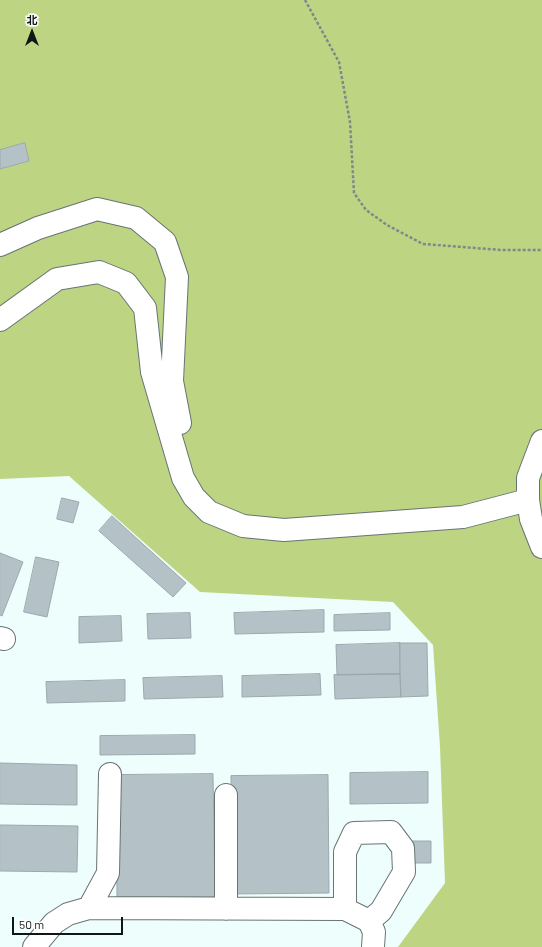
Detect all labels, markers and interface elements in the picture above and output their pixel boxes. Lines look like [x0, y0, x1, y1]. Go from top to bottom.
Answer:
north arrow [12, 12, 52, 52]
text: 北 [27, 13, 38, 26]
scale bar [14, 909, 125, 935]
text: 50 m [19, 917, 44, 931]

